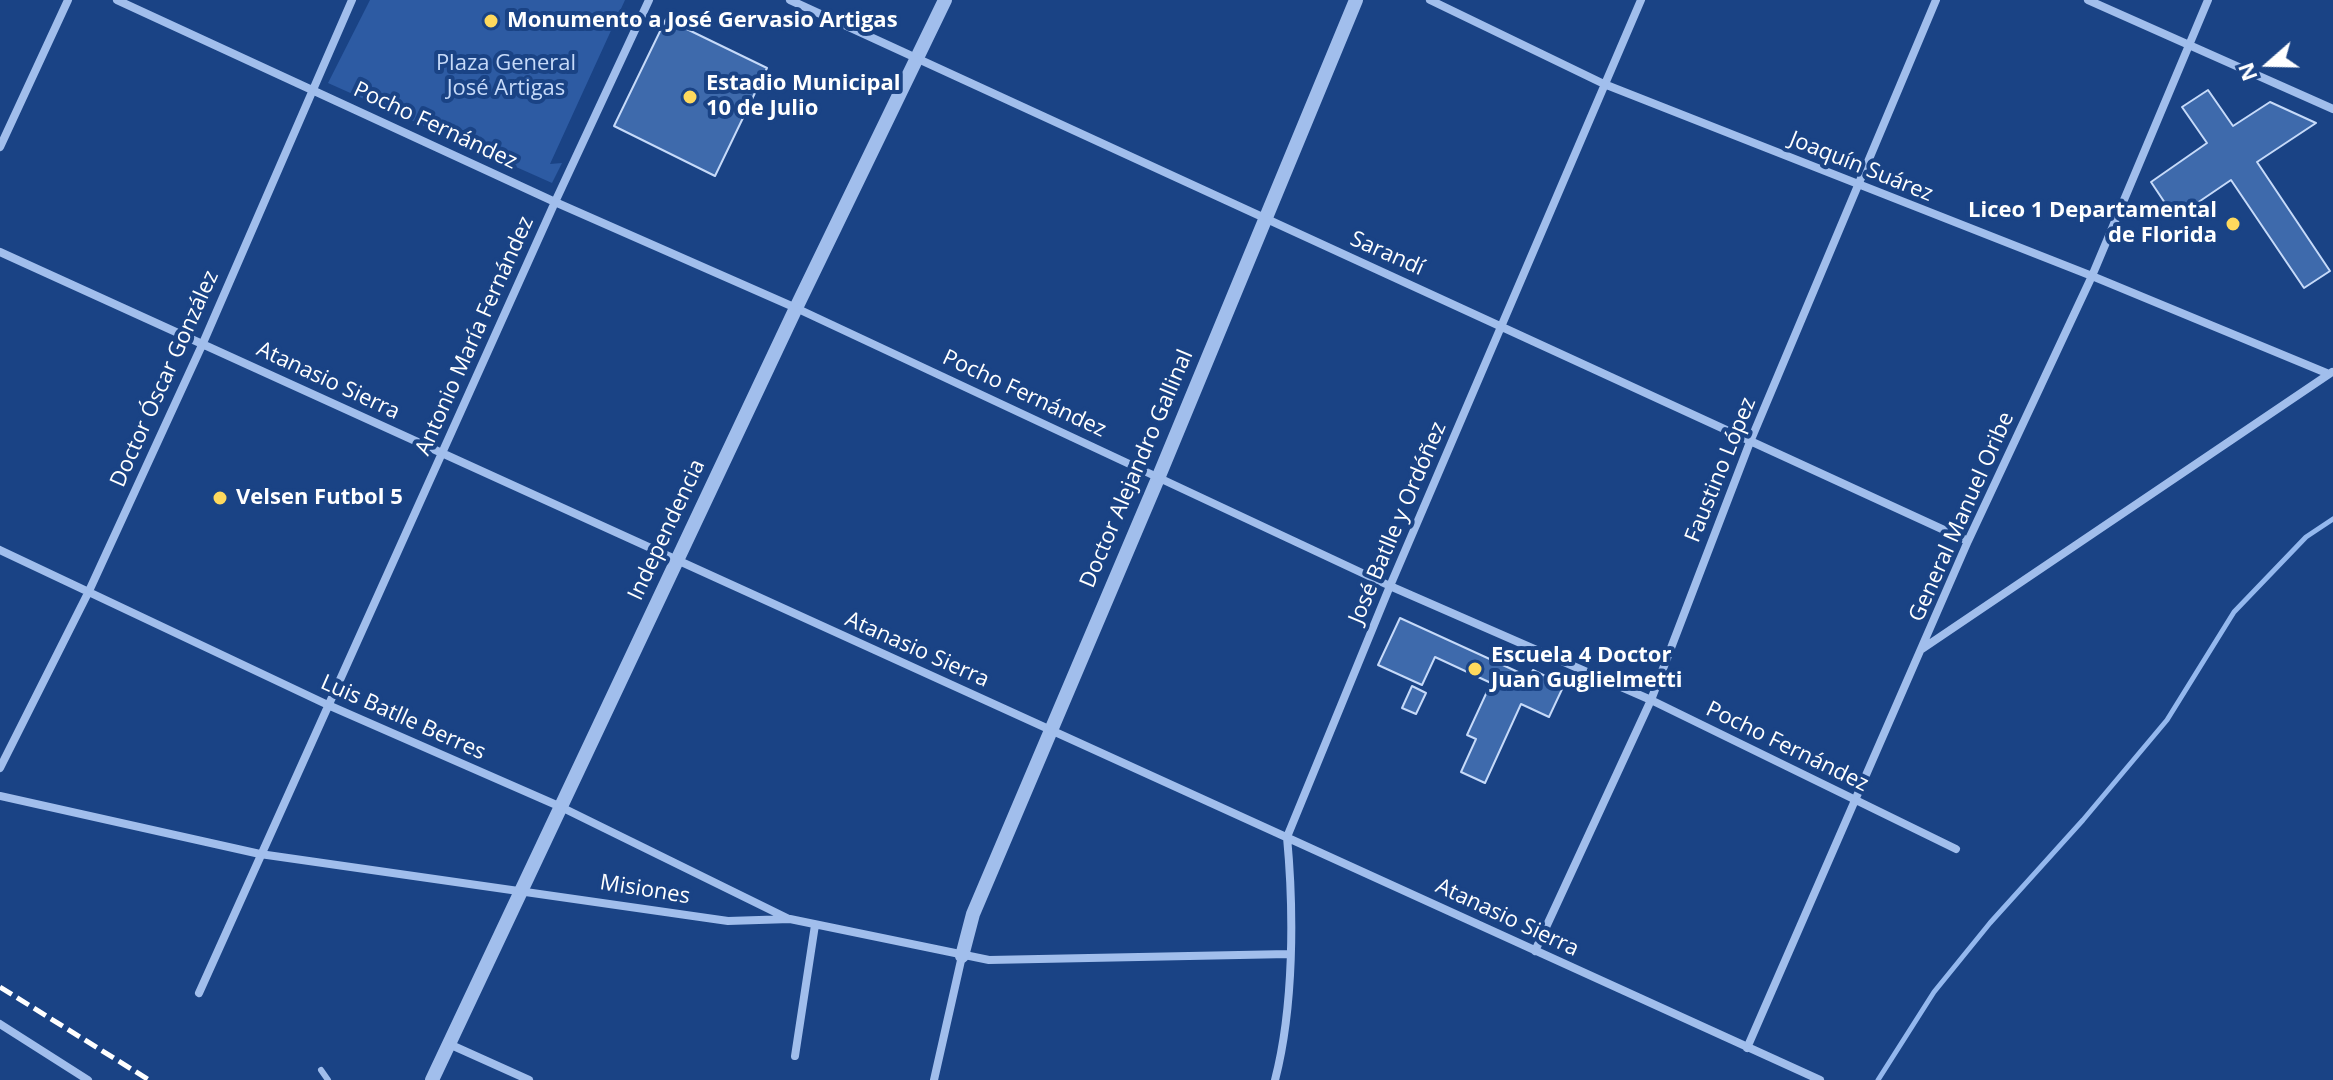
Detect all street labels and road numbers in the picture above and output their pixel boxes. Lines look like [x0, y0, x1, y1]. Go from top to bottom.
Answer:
street label: Pocho Fernández [349, 77, 521, 175]
street label: Joaquín Suárez [1785, 126, 1937, 208]
street label: Antonio María Fernández [410, 212, 540, 460]
street label: Sarandí [1346, 226, 1428, 282]
street label: Doctor Óscar González [105, 267, 225, 491]
street label: Atanasio Sierra [252, 336, 404, 426]
street label: Pocho Fernández [938, 345, 1110, 443]
street label: Doctor Alejandro Gallinal [1075, 346, 1199, 592]
street label: Faustino López [1680, 394, 1762, 546]
street label: General Manuel Oribe [1904, 408, 2020, 626]
street label: José Batlle y Ordóñez [1343, 418, 1453, 628]
street label: Independencia [623, 455, 711, 605]
street label: Atanasio Sierra [841, 606, 993, 694]
street label: Luis Batlle Berres [317, 670, 489, 766]
street label: Pocho Fernández [1701, 696, 1873, 798]
street label: Misiones [598, 870, 692, 910]
street label: Atanasio Sierra [1431, 873, 1583, 963]

